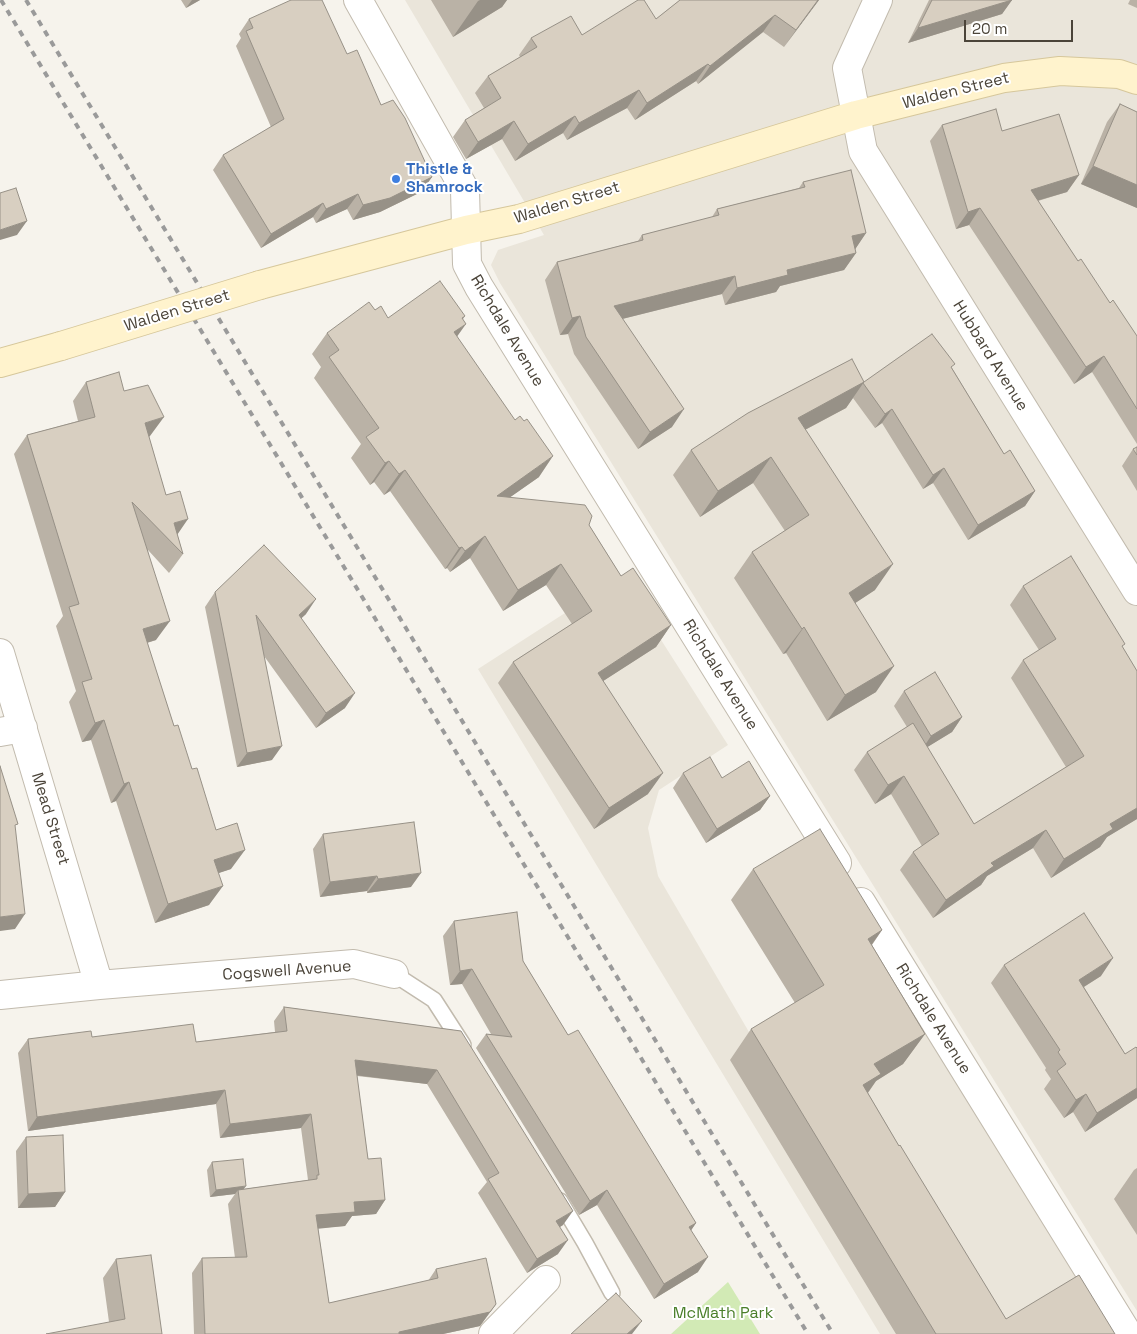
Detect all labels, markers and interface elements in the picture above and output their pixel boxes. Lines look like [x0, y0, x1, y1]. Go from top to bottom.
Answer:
scale bar [967, 10, 1076, 42]
text: 20 m [972, 19, 1007, 38]
street label: Walden Street [901, 68, 1011, 114]
place label: Thistle & Shamrock [406, 160, 483, 198]
marker: Thistle & Shamrock [390, 173, 402, 185]
street label: Walden Street [512, 178, 622, 228]
street label: Richdale Avenue [466, 272, 548, 390]
street label: Walden Street [122, 286, 232, 336]
street label: Hubbard Avenue [948, 297, 1032, 415]
street label: Richdale Avenue [678, 616, 762, 734]
street label: Mead Street [27, 770, 73, 868]
street label: Cogswell Avenue [222, 957, 352, 985]
street label: Richdale Avenue [891, 960, 975, 1078]
park label: McMath Park [673, 1304, 773, 1324]

